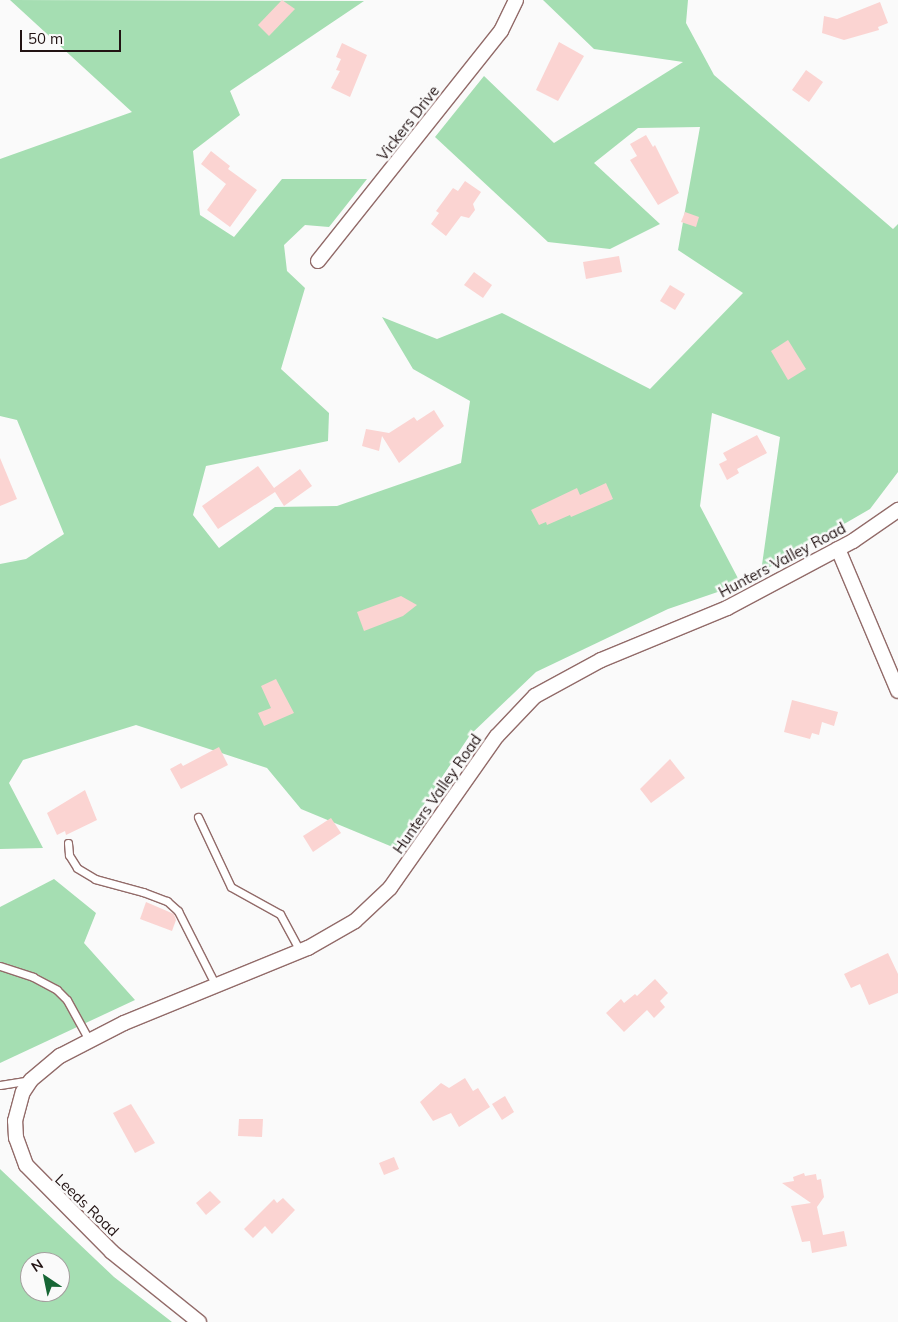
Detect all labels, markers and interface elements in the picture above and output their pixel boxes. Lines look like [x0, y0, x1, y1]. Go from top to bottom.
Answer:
scale bar [22, 20, 124, 52]
text: 50 m [28, 29, 63, 48]
street label: Vickers Drive [373, 82, 443, 164]
street label: Hunters Valley Road [715, 519, 849, 601]
street label: Hunters Valley Road [389, 731, 485, 857]
street label: Leeds Road [51, 1170, 123, 1240]
north arrow [20, 1252, 70, 1302]
text: N [28, 1255, 47, 1276]

